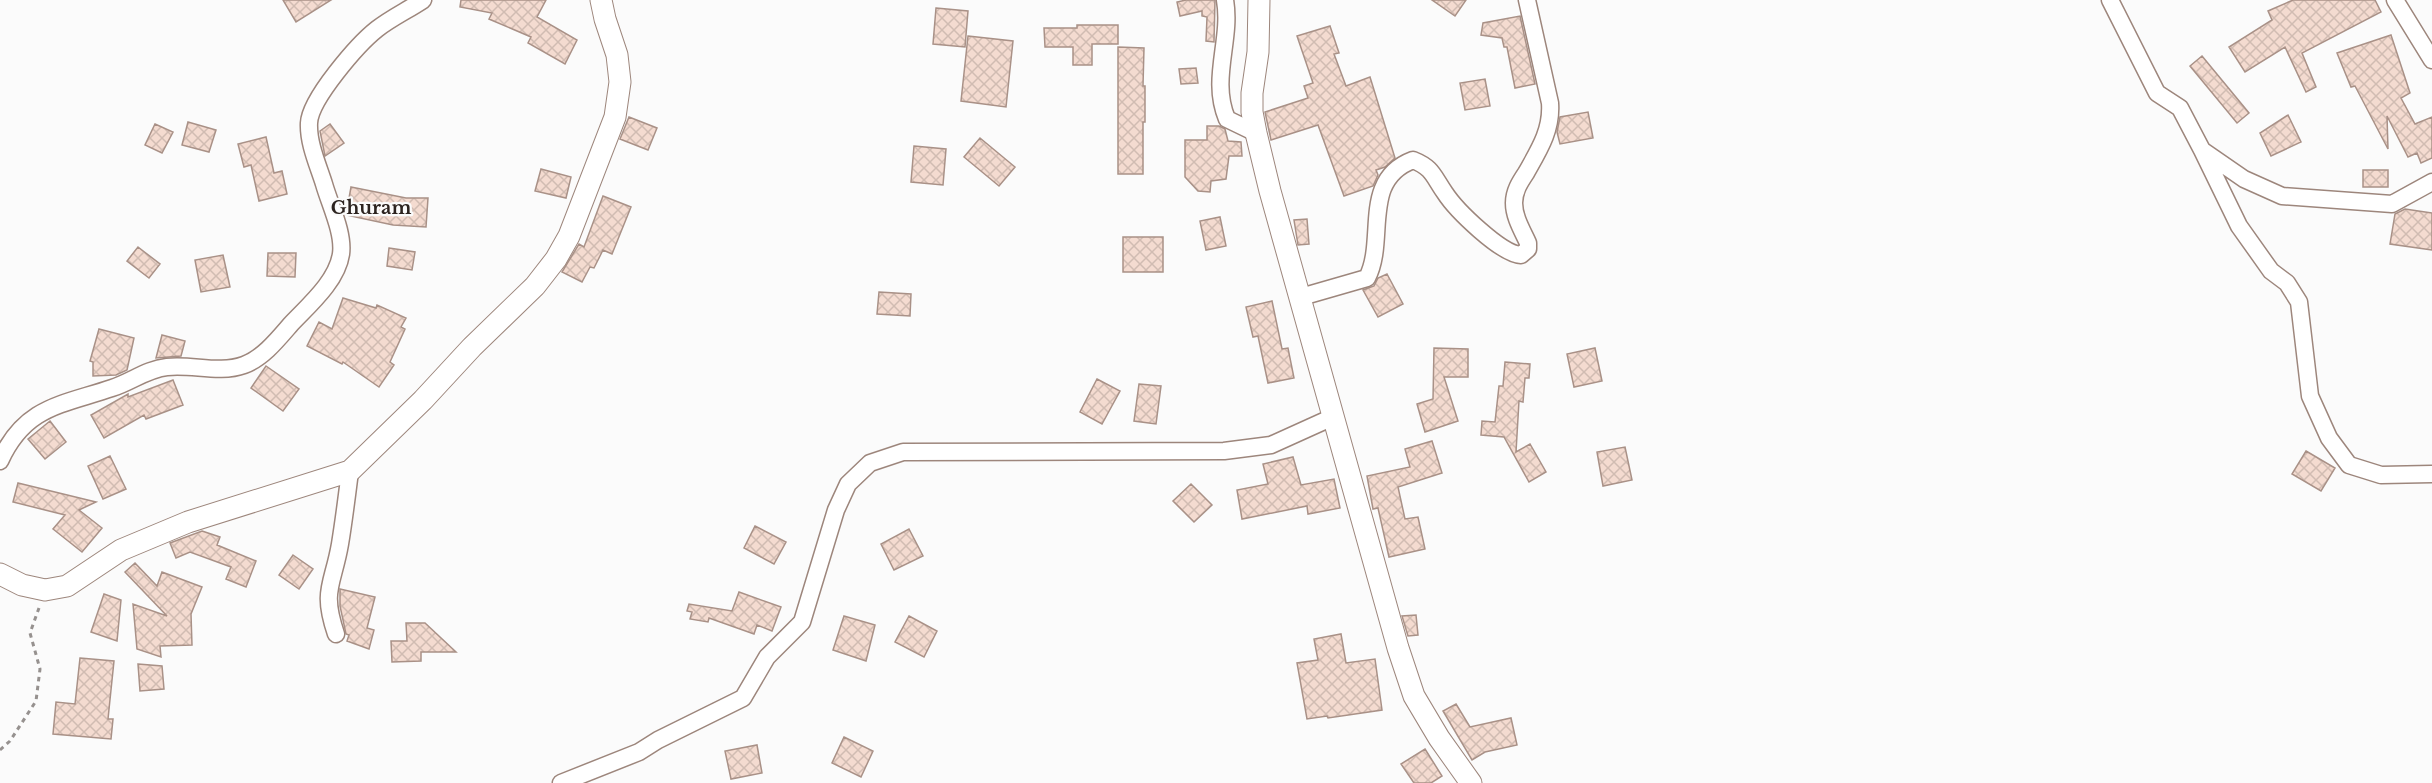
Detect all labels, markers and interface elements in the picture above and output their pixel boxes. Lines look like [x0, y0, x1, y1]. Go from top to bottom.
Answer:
district label: Ghuram [331, 197, 411, 219]

